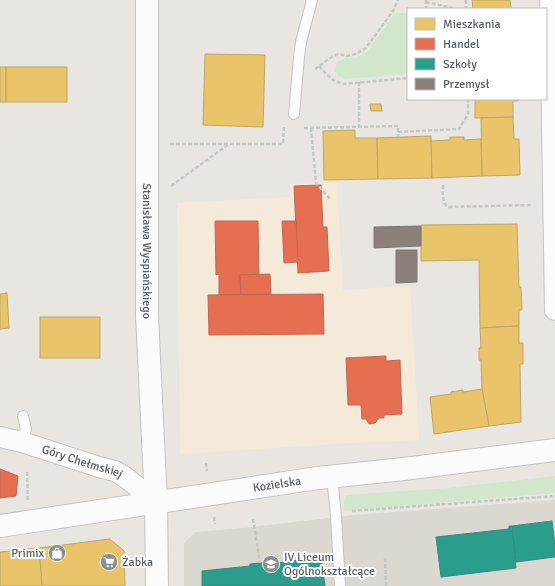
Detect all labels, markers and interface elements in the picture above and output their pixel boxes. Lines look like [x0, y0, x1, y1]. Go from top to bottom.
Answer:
legend [407, 8, 547, 100]
text: Mieszkania [443, 17, 501, 32]
text: Handel [443, 37, 480, 52]
text: Szkoły [443, 57, 477, 72]
text: Przemysł [443, 77, 490, 92]
street label: Stanisława Wyspiańskiego [139, 183, 154, 319]
street label: Góry Chełmskiej [40, 442, 126, 482]
street label: Kozielska [252, 474, 302, 496]
shop icon: Primix [47, 543, 67, 563]
place label: Primix [11, 546, 44, 561]
place label: IV Liceum Ogólnokształcące [284, 550, 375, 579]
supermarket icon: Żabka [99, 552, 119, 572]
school or university icon: IV Liceum Ogólnokształcące [261, 554, 281, 574]
place label: Żabka [122, 555, 153, 570]

